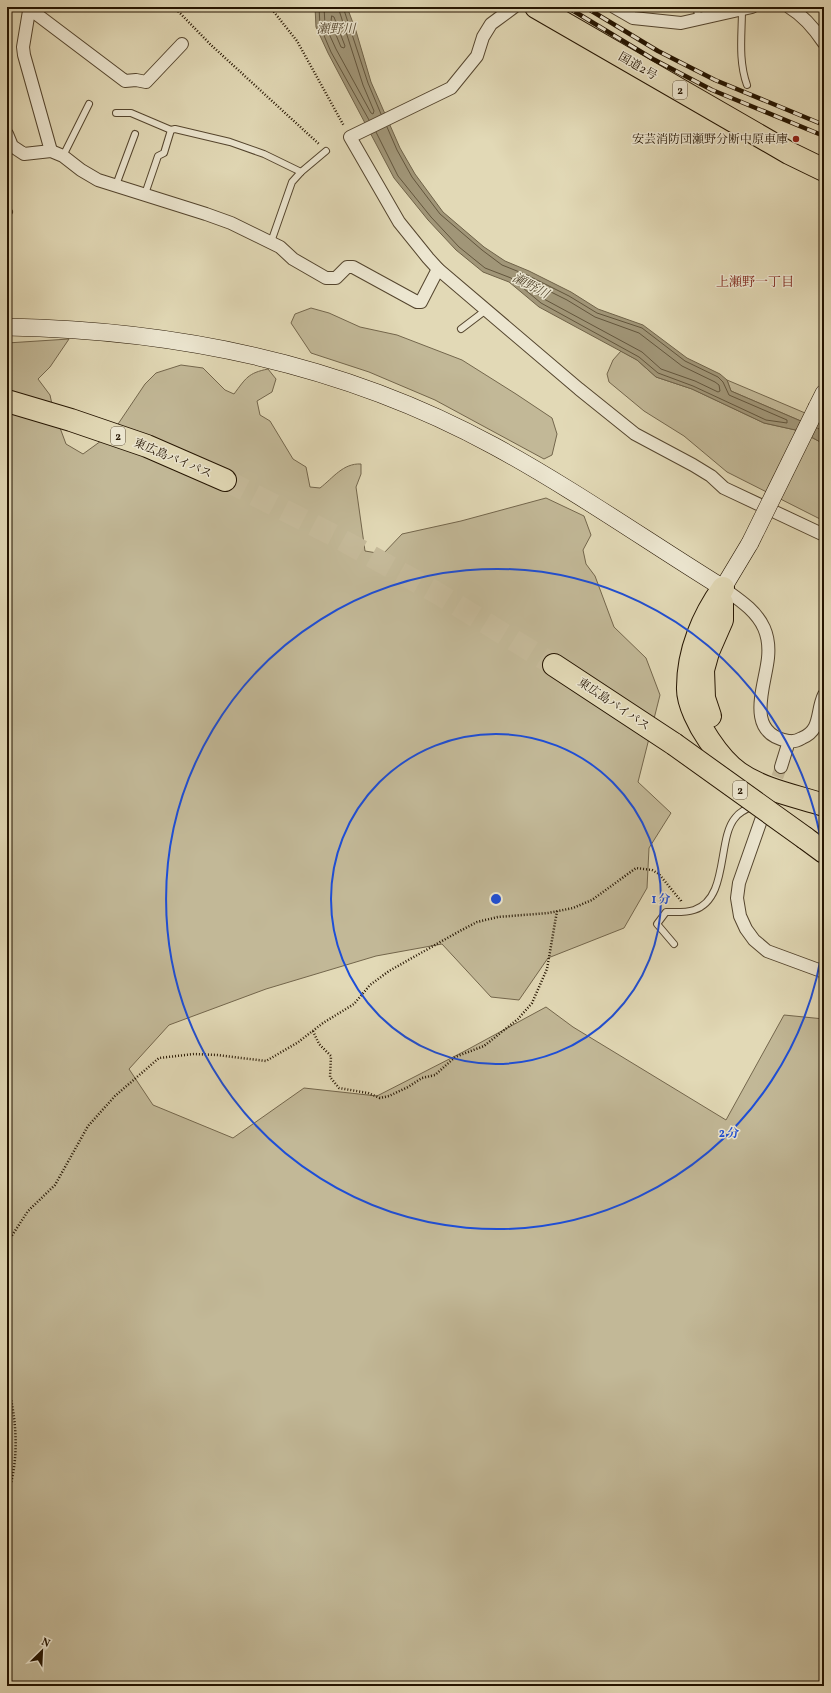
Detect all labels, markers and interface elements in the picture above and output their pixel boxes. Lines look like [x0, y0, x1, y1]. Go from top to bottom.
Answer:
water label: 瀬野川 [316, 21, 357, 39]
street label: 国道2号 [615, 49, 660, 84]
road number: 2 [673, 81, 687, 99]
place label: 安芸消防団瀬野分断中原車庫 [632, 132, 788, 148]
marker: 安芸消防団瀬野分断中原車庫 [791, 134, 801, 144]
water label: 瀬野川 [509, 270, 553, 305]
district label: 上瀬野一丁目 [716, 274, 794, 292]
road number: 2 [111, 427, 125, 445]
street label: 東広島バイパス [131, 435, 214, 483]
street label: 東広島バイパス [574, 675, 653, 735]
road number: 2 [733, 781, 747, 799]
centre of rings [489, 892, 503, 906]
text: 1 分 [651, 892, 671, 908]
text: 2 分 [719, 1126, 739, 1142]
north arrow [22, 1631, 62, 1671]
text: N [39, 1635, 52, 1652]

